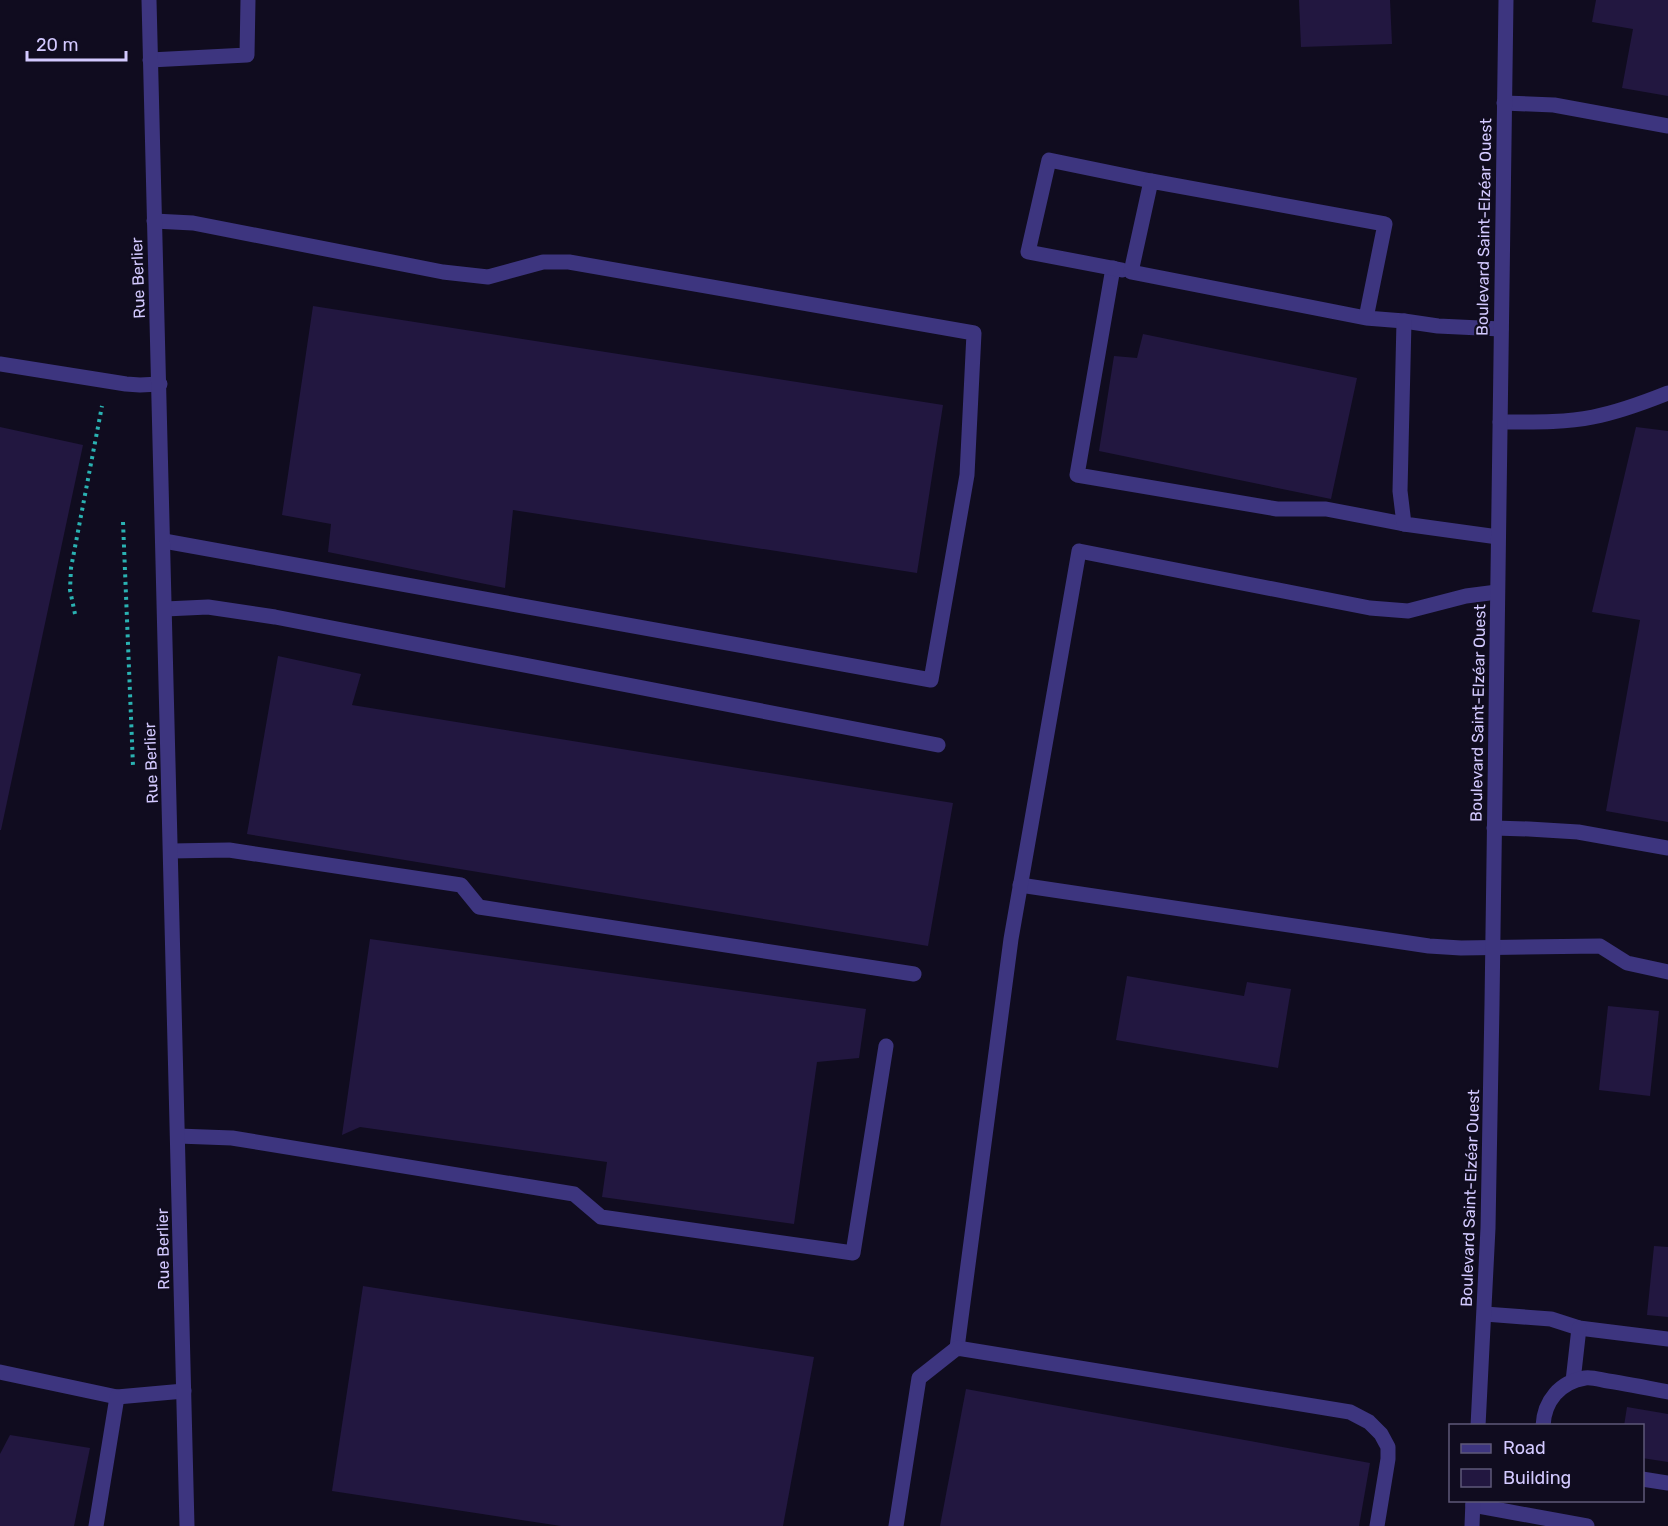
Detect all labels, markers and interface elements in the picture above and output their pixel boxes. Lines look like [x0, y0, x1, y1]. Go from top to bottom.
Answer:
scale bar [27, 24, 126, 62]
text: 20 m [36, 34, 78, 56]
street label: Boulevard Saint-Elzéar Ouest [1473, 118, 1495, 336]
street label: Rue Berlier [127, 237, 149, 319]
street label: Boulevard Saint-Elzéar Ouest [1467, 604, 1489, 822]
street label: Rue Berlier [140, 722, 162, 804]
street label: Boulevard Saint-Elzéar Ouest [1457, 1089, 1483, 1307]
street label: Rue Berlier [153, 1208, 173, 1290]
legend [1449, 1424, 1644, 1502]
text: Road [1503, 1437, 1546, 1459]
text: Building [1503, 1467, 1571, 1489]

